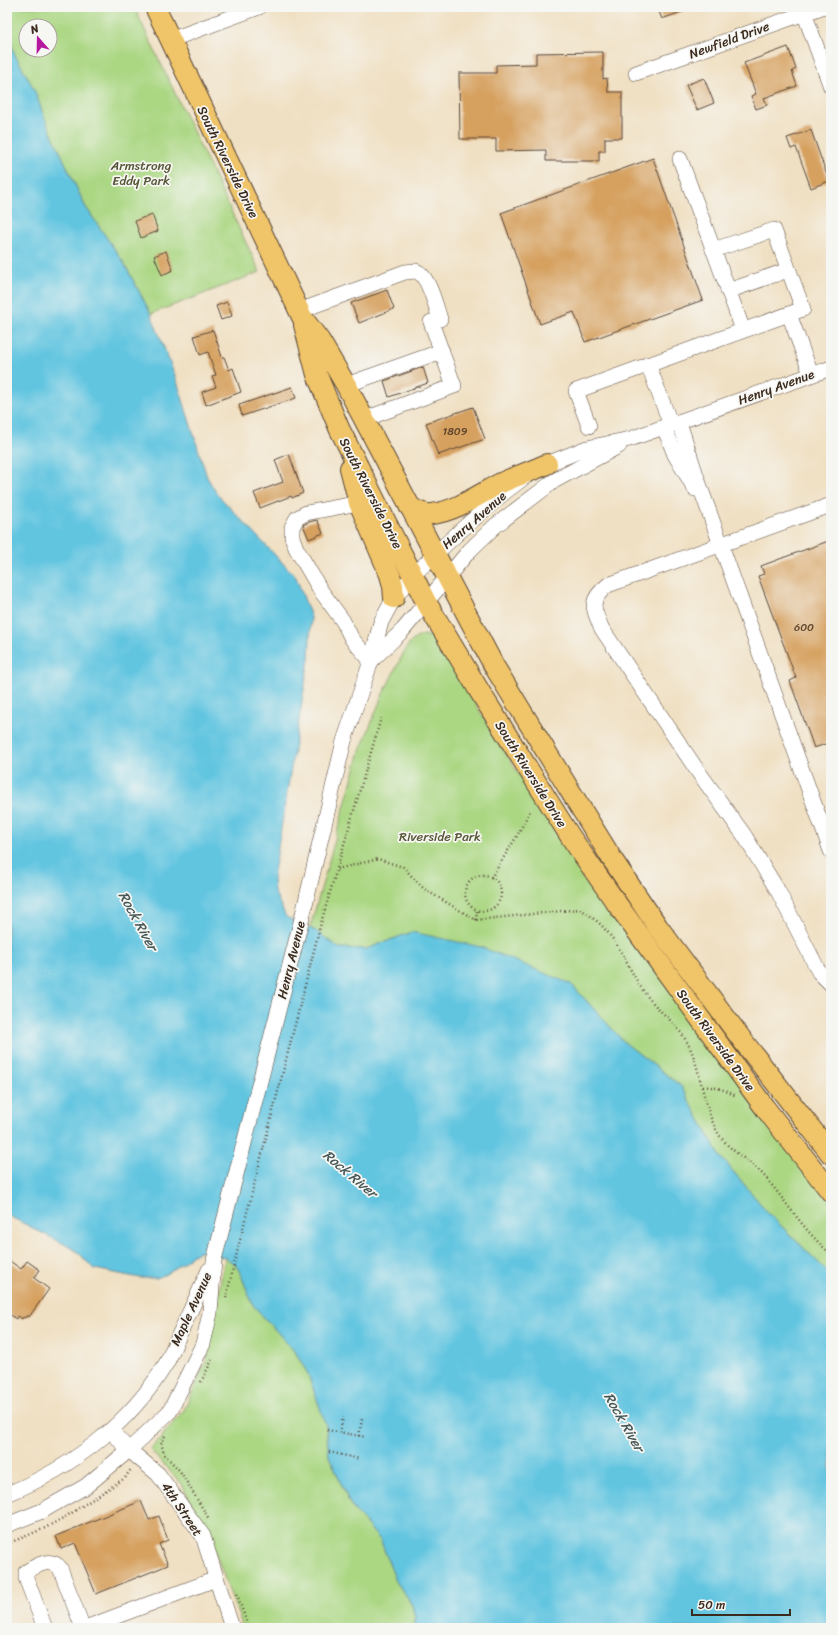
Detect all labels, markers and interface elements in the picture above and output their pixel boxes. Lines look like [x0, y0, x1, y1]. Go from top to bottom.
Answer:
street label: Newfield Drive [685, 15, 773, 65]
north arrow [18, 18, 58, 58]
text: N [27, 19, 42, 40]
street label: South Riverside Drive [191, 102, 265, 222]
park label: Armstrong Eddy Park [110, 154, 172, 192]
street label: Henry Avenue [735, 363, 817, 411]
house number: 1809 [442, 422, 468, 441]
street label: South Riverside Drive [333, 433, 409, 553]
street label: Henry Avenue [436, 485, 512, 555]
house number: 600 [794, 618, 814, 637]
street label: South Riverside Drive [489, 716, 573, 832]
park label: Riverside Park [399, 825, 481, 848]
water label: Rock River [111, 887, 166, 958]
street label: Henry Avenue [270, 919, 312, 1001]
street label: South Riverside Drive [671, 984, 762, 1097]
water label: Rock River [317, 1144, 385, 1207]
street label: Maple Avenue [164, 1268, 218, 1350]
water label: Rock River [597, 1388, 653, 1459]
street label: 4th Street [155, 1477, 209, 1541]
scale bar [692, 1591, 790, 1617]
text: 50 m [698, 1594, 725, 1616]

